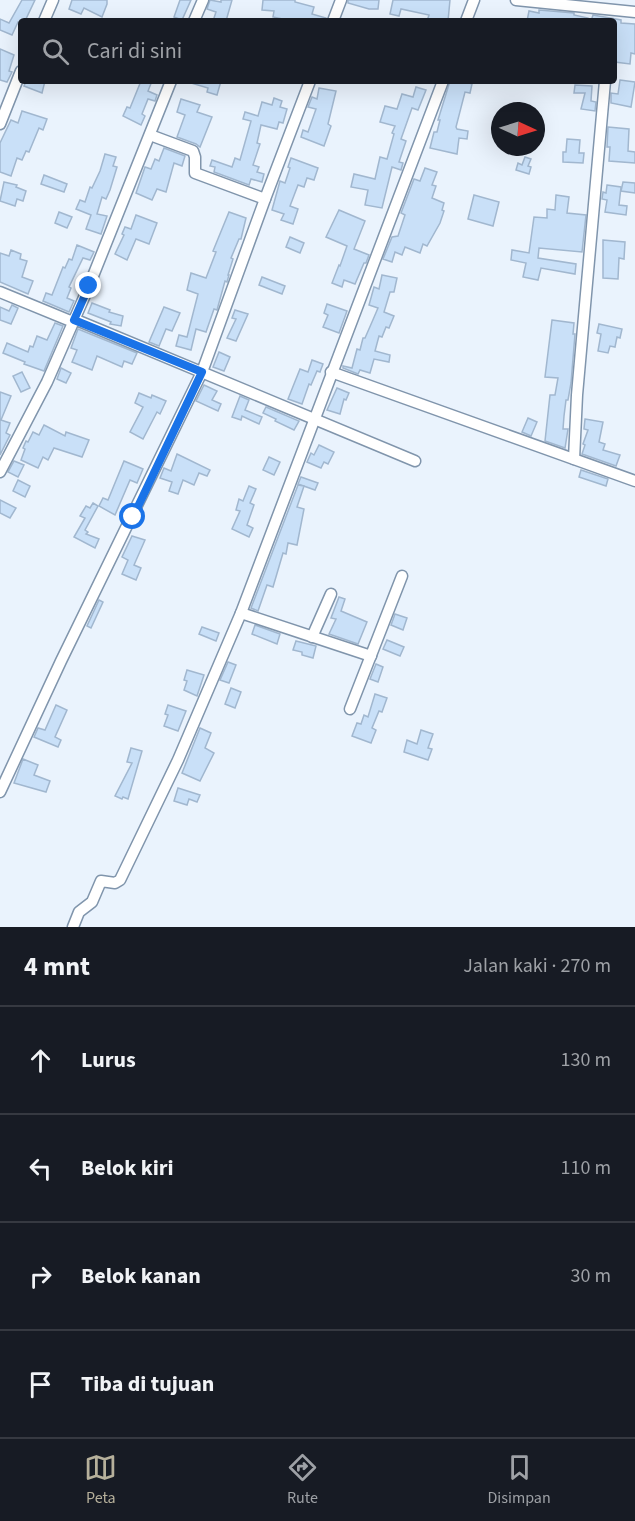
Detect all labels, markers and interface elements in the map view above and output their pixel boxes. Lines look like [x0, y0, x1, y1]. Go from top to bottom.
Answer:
search box [18, 18, 617, 84]
icon: search [39, 35, 72, 68]
text: Cari di sini [87, 35, 182, 67]
north arrow [491, 102, 545, 156]
route end [75, 272, 101, 298]
route start [119, 503, 145, 529]
text: 4 mnt [24, 948, 90, 985]
text: Jalan kaki · 270 m [463, 952, 611, 980]
icon: ahead [24, 1044, 57, 1077]
text: Lurus [81, 1044, 136, 1076]
text: 130 m [561, 1046, 611, 1074]
icon: left [24, 1152, 57, 1185]
text: Belok kiri [81, 1152, 174, 1184]
text: 110 m [561, 1154, 611, 1182]
icon: right [24, 1260, 57, 1293]
text: Belok kanan [81, 1260, 201, 1292]
text: 30 m [571, 1262, 611, 1290]
icon: arrive [24, 1368, 57, 1401]
text: Tiba di tujuan [81, 1368, 214, 1400]
tab: Peta [84, 1451, 117, 1509]
tab: Rute [286, 1451, 319, 1509]
tab: Disimpan [488, 1451, 551, 1509]

